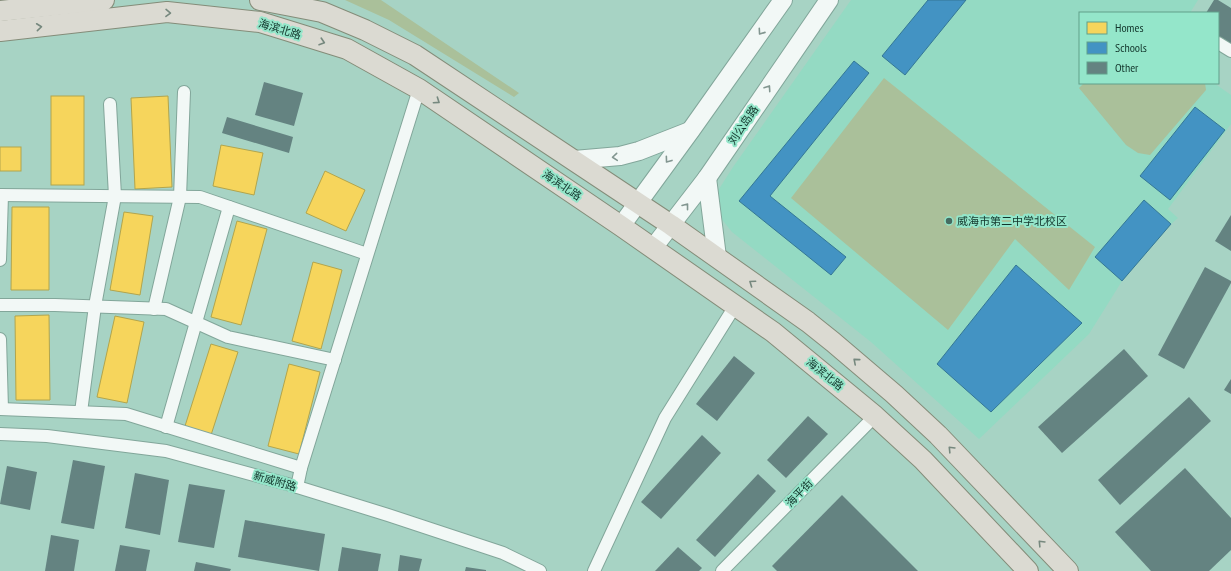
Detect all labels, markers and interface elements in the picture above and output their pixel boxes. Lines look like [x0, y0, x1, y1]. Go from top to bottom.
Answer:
one-way arrow [165, 9, 171, 17]
legend [1079, 12, 1219, 84]
street label: 海滨北路 [257, 16, 303, 42]
text: Homes [1115, 20, 1143, 35]
one-way arrow [36, 22, 42, 31]
one-way arrow [758, 28, 766, 35]
one-way arrow [319, 37, 326, 45]
text: Schools [1115, 40, 1147, 55]
text: Other [1115, 60, 1139, 75]
one-way arrow [763, 85, 771, 92]
one-way arrow [433, 96, 440, 104]
street label: 刘公岛路 [725, 103, 761, 147]
one-way arrow [612, 152, 618, 161]
one-way arrow [666, 156, 673, 163]
street label: 海滨北路 [540, 167, 584, 203]
one-way arrow [681, 203, 688, 210]
place label: 威海市第二中学北校区 [957, 214, 1067, 228]
marker: 威海市第二中学北校区 [944, 216, 954, 226]
one-way arrow [749, 280, 756, 288]
street label: 海滨北路 [803, 355, 847, 393]
one-way arrow [853, 359, 860, 366]
one-way arrow [948, 446, 956, 454]
street label: 新威附路 [252, 468, 298, 494]
street label: 海平街 [783, 476, 815, 510]
one-way arrow [1038, 540, 1046, 548]

